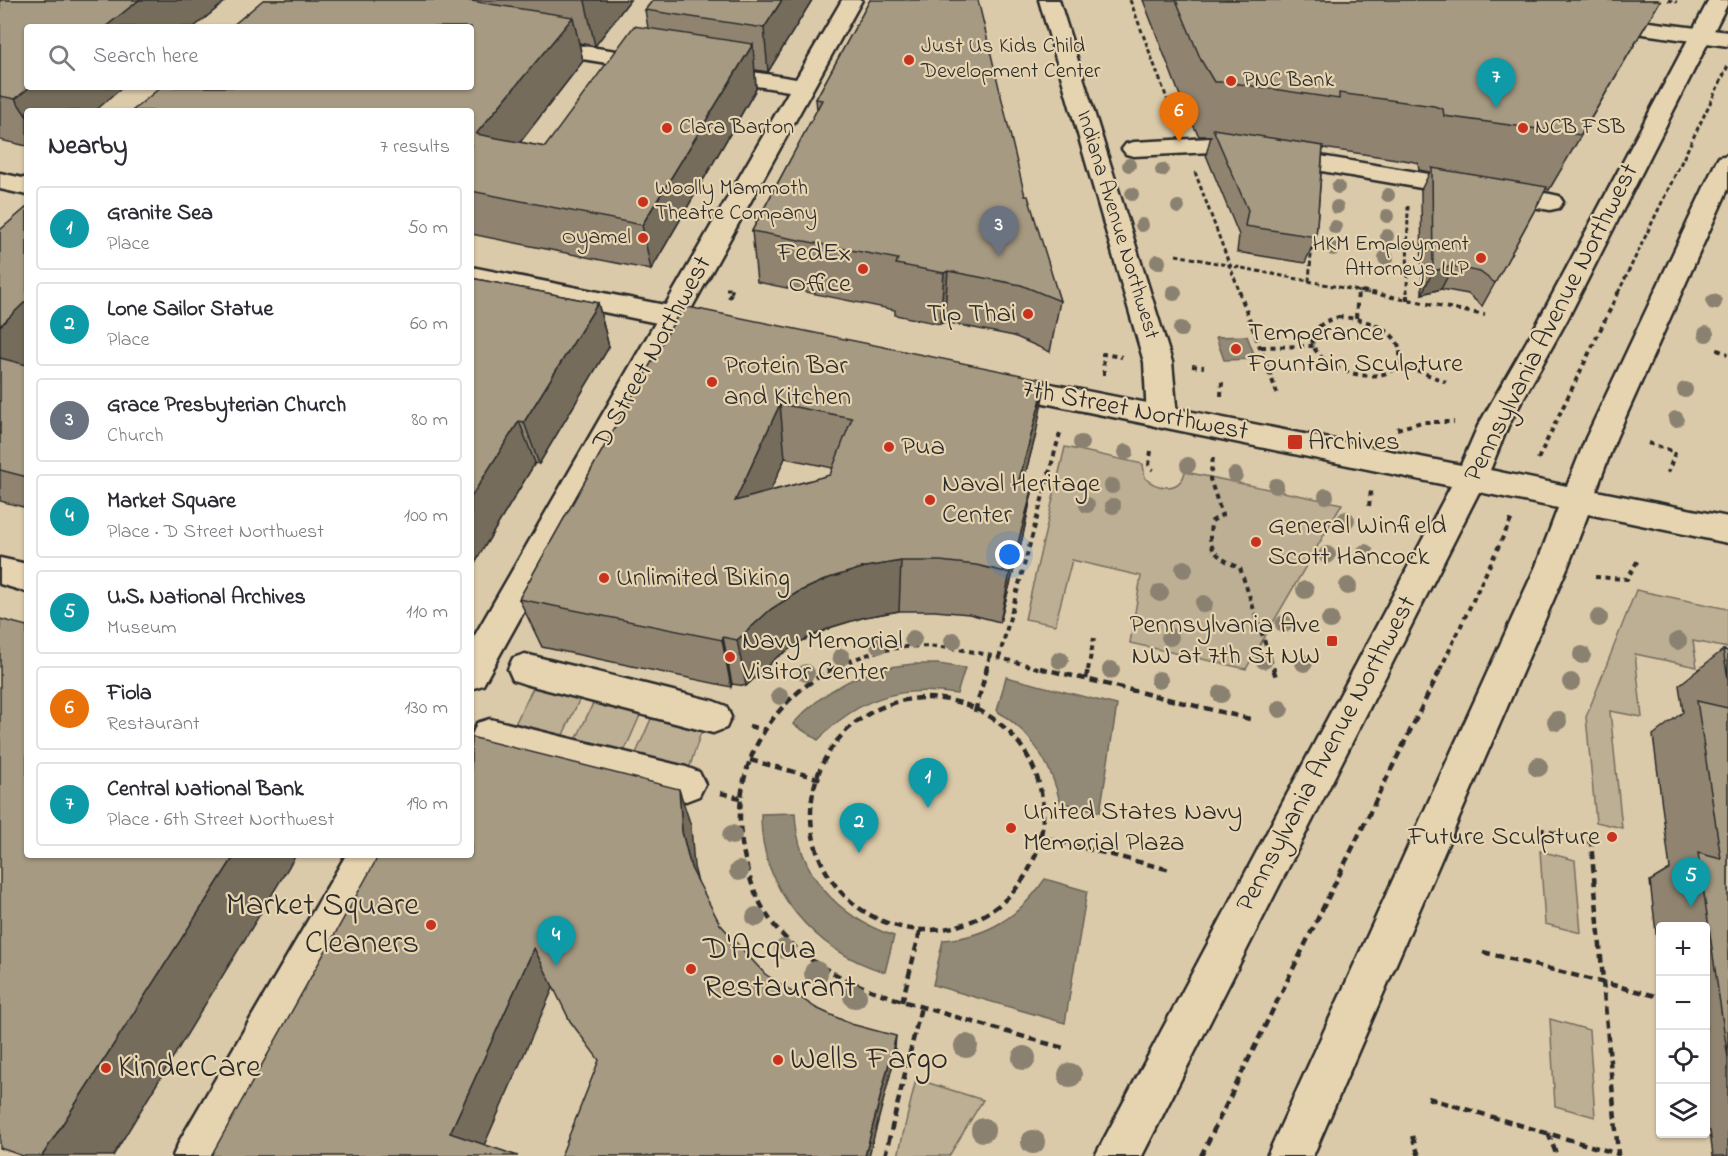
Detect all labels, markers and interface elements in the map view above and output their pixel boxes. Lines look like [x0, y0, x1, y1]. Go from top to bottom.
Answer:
search box [24, 24, 474, 90]
place label: Just Us Kids Child Development Center [920, 31, 1101, 88]
icon: search [45, 41, 78, 74]
text: Search here [93, 41, 198, 73]
marker: Just Us Kids Child Development Center [902, 53, 916, 67]
pin: 7 [1476, 58, 1516, 108]
place label: PNC Bank [1243, 65, 1334, 97]
marker: PNC Bank [1224, 74, 1238, 88]
pin: 6 [1160, 92, 1198, 142]
street label: Indiana Avenue Northwest [1067, 107, 1167, 344]
place label: Clara Barton [679, 112, 794, 144]
place label: NCB FSB [1535, 112, 1626, 144]
marker: Clara Barton [660, 121, 674, 135]
marker: NCB FSB [1516, 121, 1530, 135]
text: Nearby [48, 128, 127, 166]
text: 7 results [380, 133, 450, 162]
street label: Pennsylvania Avenue Northwest [1454, 157, 1650, 489]
place label: Woolly Mammoth Theatre Company [655, 173, 817, 231]
marker: Woolly Mammoth Theatre Company [636, 195, 650, 209]
text: Granite Sea [107, 198, 213, 230]
pin: 3 [980, 206, 1018, 256]
text: 1 [66, 214, 73, 243]
text: 50 m [407, 214, 448, 243]
place label: Oyamel [562, 222, 631, 255]
place label: HKM Employment Attorneys LLP [1312, 229, 1470, 287]
text: Place [107, 230, 149, 259]
marker: Oyamel [636, 231, 650, 245]
place label: FedEx Office [777, 234, 852, 304]
street label: D Street Northwest [583, 249, 723, 458]
marker: HKM Employment Attorneys LLP [1474, 251, 1488, 265]
marker: FedEx Office [856, 262, 870, 276]
text: Lone Sailor Statue [107, 294, 273, 326]
place label: Tip Thai [926, 295, 1016, 334]
marker: Tip Thai [1021, 307, 1035, 321]
text: 2 [65, 310, 74, 339]
text: 60 m [410, 310, 448, 339]
place label: Temperance Fountain Sculpture [1247, 314, 1464, 384]
text: Place [107, 326, 149, 355]
marker: Temperance Fountain Sculpture [1229, 342, 1243, 356]
place label: Protein Bar and Kitchen [724, 347, 851, 417]
street label: 7th Street Northwest [1019, 370, 1251, 452]
marker: Protein Bar and Kitchen [705, 375, 719, 389]
text: Grace Presbyterian Church [107, 390, 346, 422]
text: 3 [65, 406, 74, 435]
text: 80 m [411, 406, 448, 435]
text: Church [107, 422, 163, 451]
place label: Archives [1308, 423, 1400, 462]
place label: Pua [901, 428, 945, 467]
marker: Archives [1286, 433, 1304, 451]
marker: Pua [882, 440, 896, 454]
place label: Naval Heritage Center [942, 465, 1101, 535]
text: Market Square [107, 486, 236, 518]
marker: Naval Heritage Center [923, 493, 937, 507]
text: 4 [65, 502, 74, 531]
text: 100 m [404, 502, 448, 531]
place label: General Winfield Scott Hancock [1268, 507, 1446, 577]
text: Place · D Street Northwest [107, 518, 324, 547]
marker: General Winfield Scott Hancock [1249, 535, 1263, 549]
your location [995, 540, 1024, 569]
place label: Unlimited Biking [616, 559, 790, 598]
marker: Unlimited Biking [597, 571, 611, 585]
text: U.S. National Archives [107, 582, 306, 614]
street label: Pennsylvania Avenue Northwest [1227, 589, 1427, 919]
text: 5 [64, 598, 75, 627]
text: 110 m [406, 598, 448, 627]
place label: Pennsylvania Ave NW at 7th St NW [1130, 606, 1321, 676]
text: Museum [107, 614, 177, 643]
place label: Navy Memorial Visitor Center [741, 622, 903, 692]
marker: Pennsylvania Ave NW at 7th St NW [1325, 634, 1339, 648]
marker: Navy Memorial Visitor Center [723, 650, 737, 664]
text: Fiola [107, 678, 152, 710]
text: 6 [65, 694, 74, 723]
text: 130 m [404, 694, 448, 723]
text: Restaurant [107, 710, 200, 739]
pin: 1 [908, 758, 948, 808]
text: Central National Bank [107, 774, 304, 806]
text: 7 [65, 790, 74, 819]
text: 190 m [406, 790, 448, 819]
place label: United States Navy Memorial Plaza [1023, 793, 1242, 863]
pin: 2 [840, 804, 878, 853]
text: Place · 6th Street Northwest [107, 806, 334, 835]
place label: Future Sculpture [1408, 818, 1601, 857]
marker: United States Navy Memorial Plaza [1004, 821, 1018, 835]
marker: Future Sculpture [1605, 830, 1619, 844]
pin: 5 [1672, 858, 1710, 907]
place label: Market Square Cleaners [226, 882, 419, 968]
pin: 4 [536, 916, 576, 966]
marker: Market Square Cleaners [424, 918, 438, 932]
map controls [1656, 922, 1710, 1138]
button: + [1656, 922, 1710, 976]
place label: D'Acqua Restaurant [702, 926, 856, 1012]
marker: D'Acqua Restaurant [684, 962, 698, 976]
button: − [1656, 976, 1710, 1030]
button: locate [1656, 1030, 1710, 1084]
place label: Wells Fargo [790, 1036, 948, 1084]
place label: KinderCare [118, 1044, 261, 1092]
marker: Wells Fargo [771, 1053, 785, 1067]
marker: KinderCare [99, 1061, 113, 1075]
button: layers [1656, 1084, 1710, 1138]

